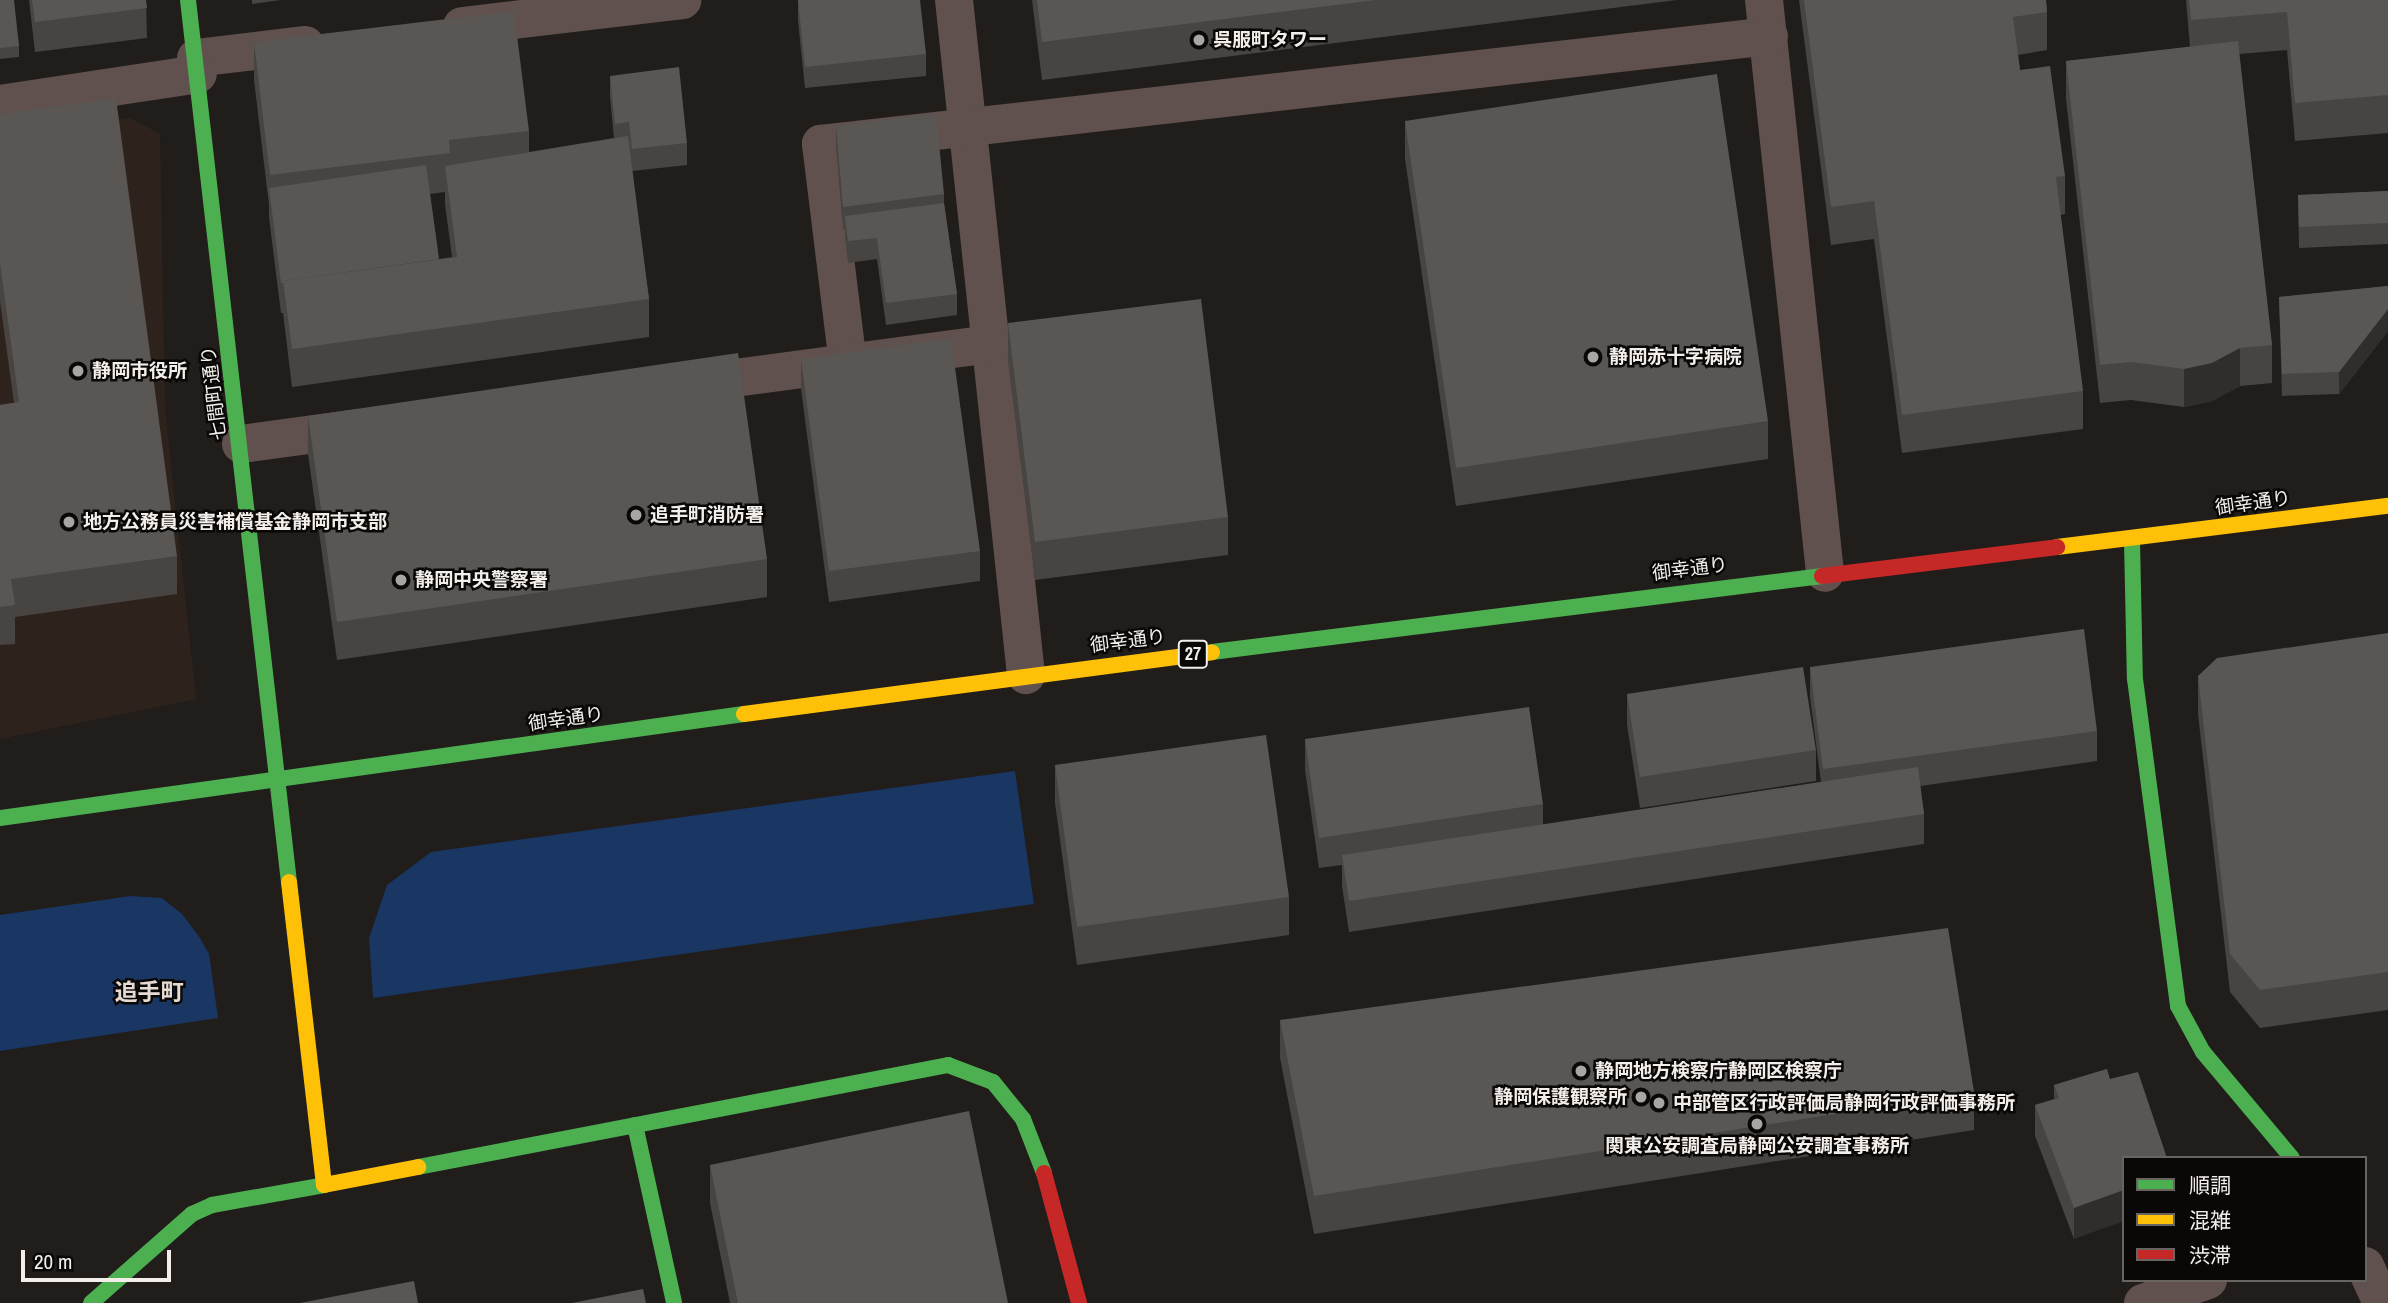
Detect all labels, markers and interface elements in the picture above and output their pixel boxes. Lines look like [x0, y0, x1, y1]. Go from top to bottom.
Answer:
place label: 呉服町タワー [1213, 29, 1327, 51]
marker: 呉服町タワー [1191, 32, 1207, 48]
street label: 七間町通り [197, 344, 231, 442]
place label: 静岡赤十字病院 [1609, 346, 1742, 368]
marker: 静岡赤十字病院 [1583, 347, 1603, 367]
place label: 静岡市役所 [92, 360, 187, 382]
marker: 静岡市役所 [70, 363, 86, 379]
street label: 御幸通り [2214, 486, 2292, 520]
place label: 追手町消防署 [650, 504, 764, 526]
marker: 追手町消防署 [628, 507, 644, 523]
place label: 地方公務員災害補償基金静岡市支部 [83, 511, 387, 533]
marker: 地方公務員災害補償基金静岡市支部 [61, 514, 77, 530]
street label: 御幸通り [1651, 553, 1729, 585]
place label: 静岡中央警察署 [415, 569, 548, 591]
marker: 静岡中央警察署 [393, 572, 409, 588]
street label: 御幸通り [1089, 625, 1167, 657]
road number: 27 [1177, 640, 1209, 668]
street label: 御幸通り [527, 702, 605, 736]
district label: 追手町 [115, 978, 183, 1006]
place label: 静岡地方検察庁静岡区検察庁 [1595, 1060, 1842, 1082]
marker: 静岡地方検察庁静岡区検察庁 [1573, 1063, 1589, 1079]
place label: 静岡保護観察所 [1494, 1086, 1627, 1108]
marker: 静岡保護観察所 [1633, 1089, 1649, 1105]
place label: 中部管区行政評価局静岡行政評価事務所 [1673, 1092, 2015, 1114]
marker: 中部管区行政評価局静岡行政評価事務所 [1651, 1095, 1667, 1111]
marker: 関東公安調査局静岡公安調査事務所 [1749, 1116, 1765, 1132]
place label: 関東公安調査局静岡公安調査事務所 [1605, 1135, 1909, 1157]
legend [2122, 1156, 2367, 1282]
text: 順調 [2189, 1171, 2231, 1200]
text: 混雑 [2189, 1206, 2231, 1235]
scale bar [24, 1236, 175, 1280]
text: 渋滞 [2189, 1241, 2231, 1270]
text: 20 m [34, 1247, 72, 1276]

